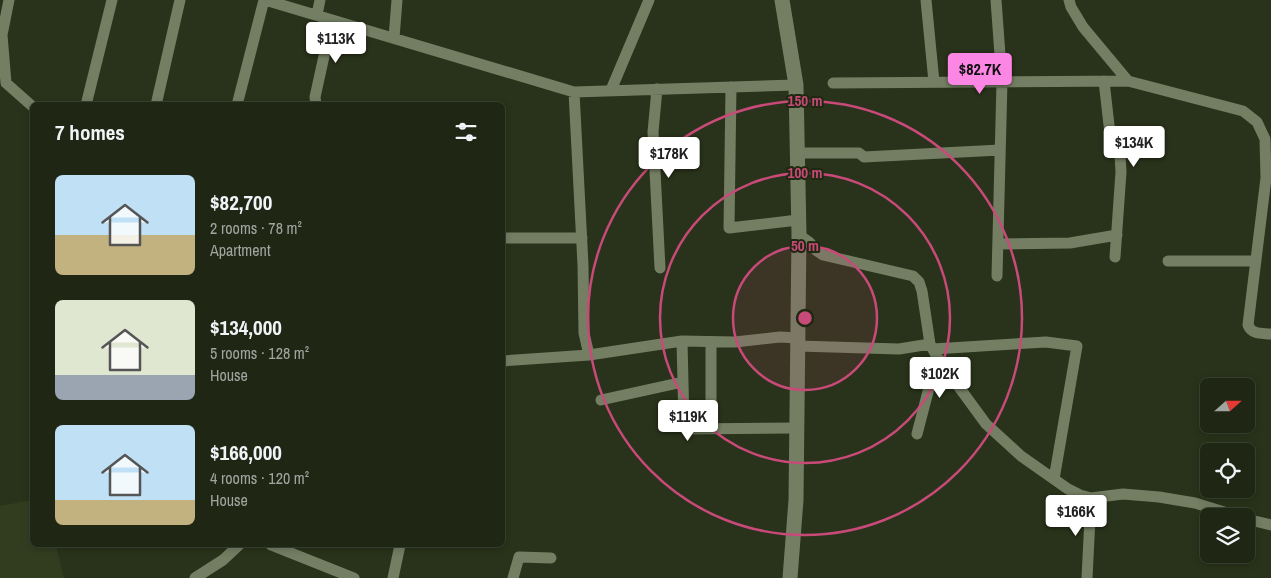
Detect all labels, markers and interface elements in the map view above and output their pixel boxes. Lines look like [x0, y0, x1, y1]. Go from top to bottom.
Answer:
pin: $113K [301, 22, 371, 64]
text: $113K [317, 27, 355, 49]
pin: $82.7K [939, 52, 1021, 95]
text: $82.7K [959, 58, 1001, 80]
text: 150 m [788, 90, 822, 111]
text: 7 homes [55, 118, 125, 147]
icon: filters [452, 118, 480, 146]
pin: $134K [1099, 126, 1169, 168]
text: $134K [1115, 131, 1153, 153]
pin: $178K [634, 136, 704, 179]
text: $178K [650, 142, 688, 164]
text: 100 m [788, 162, 822, 183]
text: $82,700 [210, 188, 272, 217]
icon: home [95, 195, 155, 255]
text: 2 rooms · 78 m² [210, 217, 302, 239]
text: 50 m [791, 235, 819, 256]
text: Apartment [210, 239, 271, 261]
centre of rings [796, 309, 814, 327]
text: $134,000 [210, 313, 282, 342]
icon: home [95, 320, 155, 380]
text: 5 rooms · 128 m² [210, 342, 309, 364]
pin: $102K [905, 356, 975, 399]
text: $102K [921, 362, 959, 384]
text: House [210, 364, 248, 386]
north arrow [1200, 378, 1255, 432]
map controls [1200, 378, 1255, 563]
pin: $119K [653, 400, 723, 442]
text: $119K [669, 405, 707, 427]
text: $166,000 [210, 438, 282, 467]
button: locate [1200, 443, 1255, 498]
icon: home [95, 445, 155, 505]
text: 4 rooms · 120 m² [210, 467, 309, 489]
text: House [210, 489, 248, 511]
pin: $166K [1041, 494, 1111, 537]
text: $166K [1057, 500, 1095, 522]
button: layers [1200, 508, 1255, 563]

